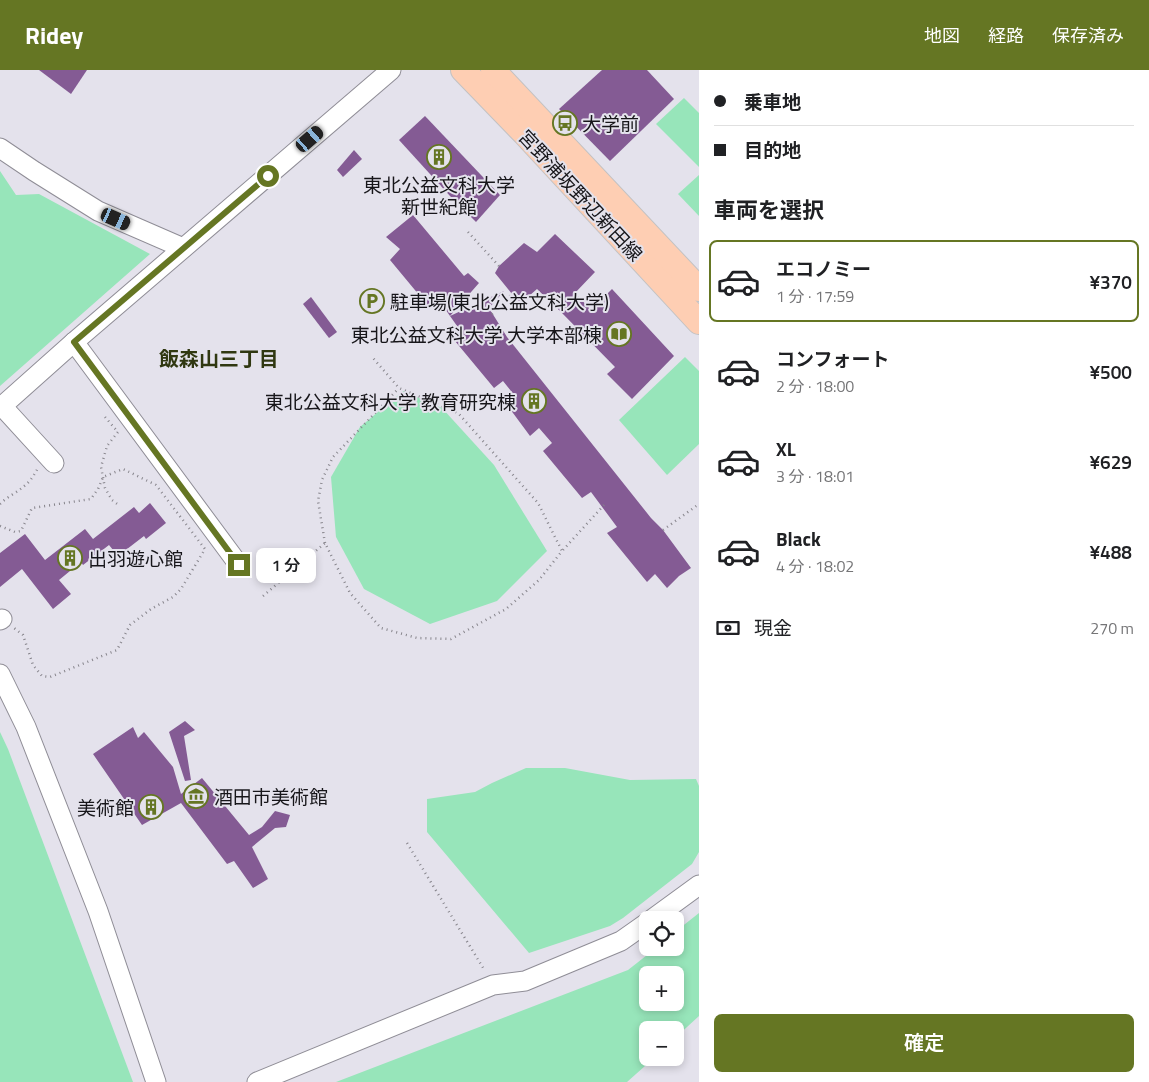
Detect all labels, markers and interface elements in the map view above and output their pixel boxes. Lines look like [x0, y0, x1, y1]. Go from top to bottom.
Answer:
text: Ridey [25, 17, 83, 53]
text: 地図 [924, 22, 960, 49]
text: 経路 [988, 22, 1024, 49]
text: 保存済み [1052, 22, 1124, 49]
text: 乗車地 [744, 87, 801, 116]
place label: 大学前 [582, 109, 639, 138]
bus stop icon: 大学前 [552, 110, 578, 136]
car [293, 123, 326, 155]
street label: 宮野浦坂野辺新田線 [512, 123, 650, 267]
text: 目的地 [744, 135, 801, 164]
building icon: 東北公益文科大学 新世紀館 [426, 144, 452, 170]
route start [257, 165, 279, 187]
place label: 東北公益文科大学 新世紀館 [363, 170, 515, 221]
text: 車両を選択 [714, 193, 824, 227]
car [99, 206, 132, 232]
text: エコノミー [776, 254, 871, 283]
icon: car [716, 259, 761, 304]
text: ¥370 [1089, 267, 1132, 296]
text: 1 分 · 17:59 [776, 284, 854, 308]
place label: 駐車場(東北公益文科大学) [390, 287, 609, 316]
parking icon: 駐車場(東北公益文科大学) [359, 288, 385, 314]
place label: 東北公益文科大学 大学本部棟 [351, 320, 602, 349]
library icon: 東北公益文科大学 大学本部棟 [606, 321, 632, 347]
district label: 飯森山三丁目 [159, 343, 279, 374]
text: コンフォート [776, 344, 889, 373]
icon: car [716, 349, 761, 394]
text: ¥500 [1089, 357, 1132, 386]
text: 2 分 · 18:00 [776, 374, 854, 398]
place label: 東北公益文科大学 教育研究棟 [265, 387, 516, 416]
building icon: 東北公益文科大学 教育研究棟 [521, 388, 547, 414]
text: XL [776, 434, 796, 463]
icon: car [716, 439, 761, 484]
text: ¥629 [1089, 447, 1132, 476]
text: 3 分 · 18:01 [776, 464, 854, 488]
text: Black [776, 524, 821, 553]
icon: car [716, 529, 761, 574]
text: ¥488 [1089, 537, 1132, 566]
place label: 出羽遊心館 [88, 544, 183, 573]
building icon: 出羽遊心館 [57, 545, 83, 571]
callout: 1 分 [256, 548, 316, 582]
text: 1 分 [272, 553, 300, 577]
route end [228, 554, 250, 576]
text: 4 分 · 18:02 [776, 554, 854, 578]
text: 現金 [754, 613, 792, 642]
icon: cash [714, 614, 742, 642]
text: 270 m [1090, 616, 1134, 640]
place label: 酒田市美術館 [214, 782, 328, 811]
museum icon: 酒田市美術館 [183, 783, 209, 809]
place label: 美術館 [77, 793, 134, 822]
building icon: 美術館 [138, 794, 164, 820]
map controls [639, 911, 684, 1066]
button: locate [639, 911, 684, 956]
button: + [639, 966, 684, 1011]
button: 確定 [714, 1014, 1134, 1072]
button: − [639, 1021, 684, 1066]

